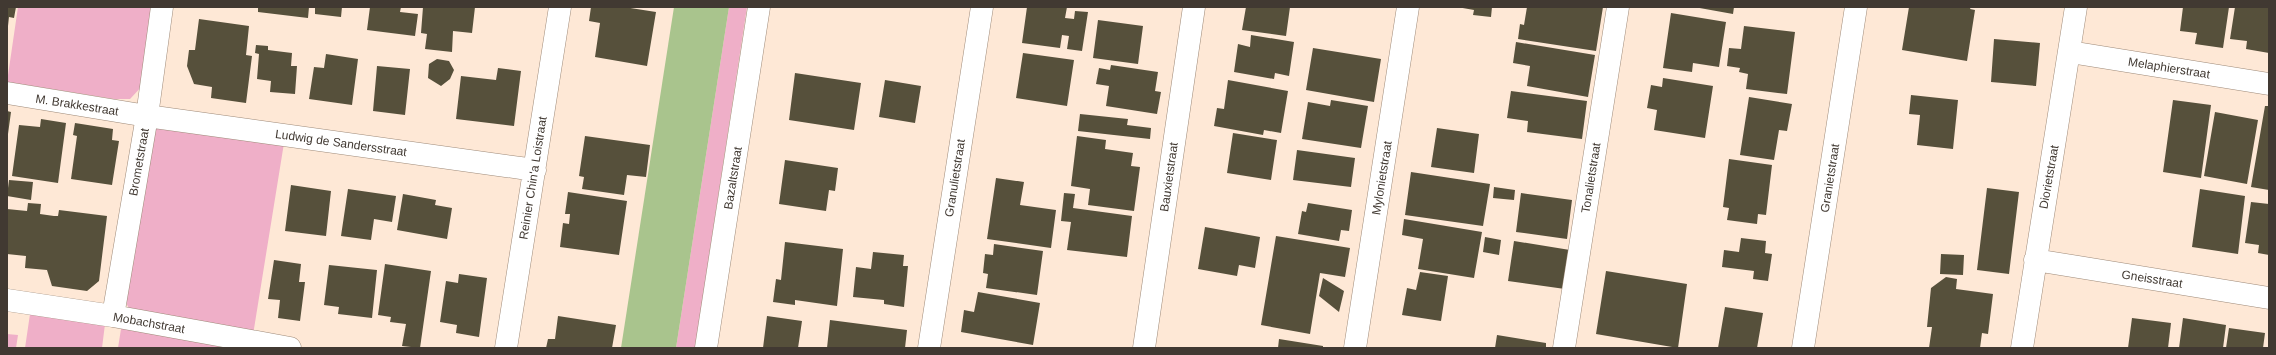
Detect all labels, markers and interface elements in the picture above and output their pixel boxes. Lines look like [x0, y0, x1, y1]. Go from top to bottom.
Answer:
street label: Melaphierstraat [2127, 55, 2212, 81]
street label: M. Brakkestraat [34, 92, 120, 119]
street label: Reinier Chin'a Loistraat [516, 115, 550, 241]
street label: Brometstraat [126, 126, 152, 197]
street label: Ludwig de Sandersstraat [274, 127, 408, 159]
street label: Granulietstraat [942, 137, 968, 218]
street label: Mylonietstraat [1369, 139, 1395, 216]
street label: Bauxietstraat [1157, 141, 1181, 213]
street label: Tonalietstraat [1579, 141, 1604, 214]
street label: Granietstraat [1818, 142, 1842, 213]
street label: Diorietstraat [2036, 143, 2062, 210]
street label: Bazaltstraat [721, 145, 745, 210]
street label: Gneisstraat [2121, 267, 2184, 291]
street label: Mobachstraat [112, 310, 187, 336]

